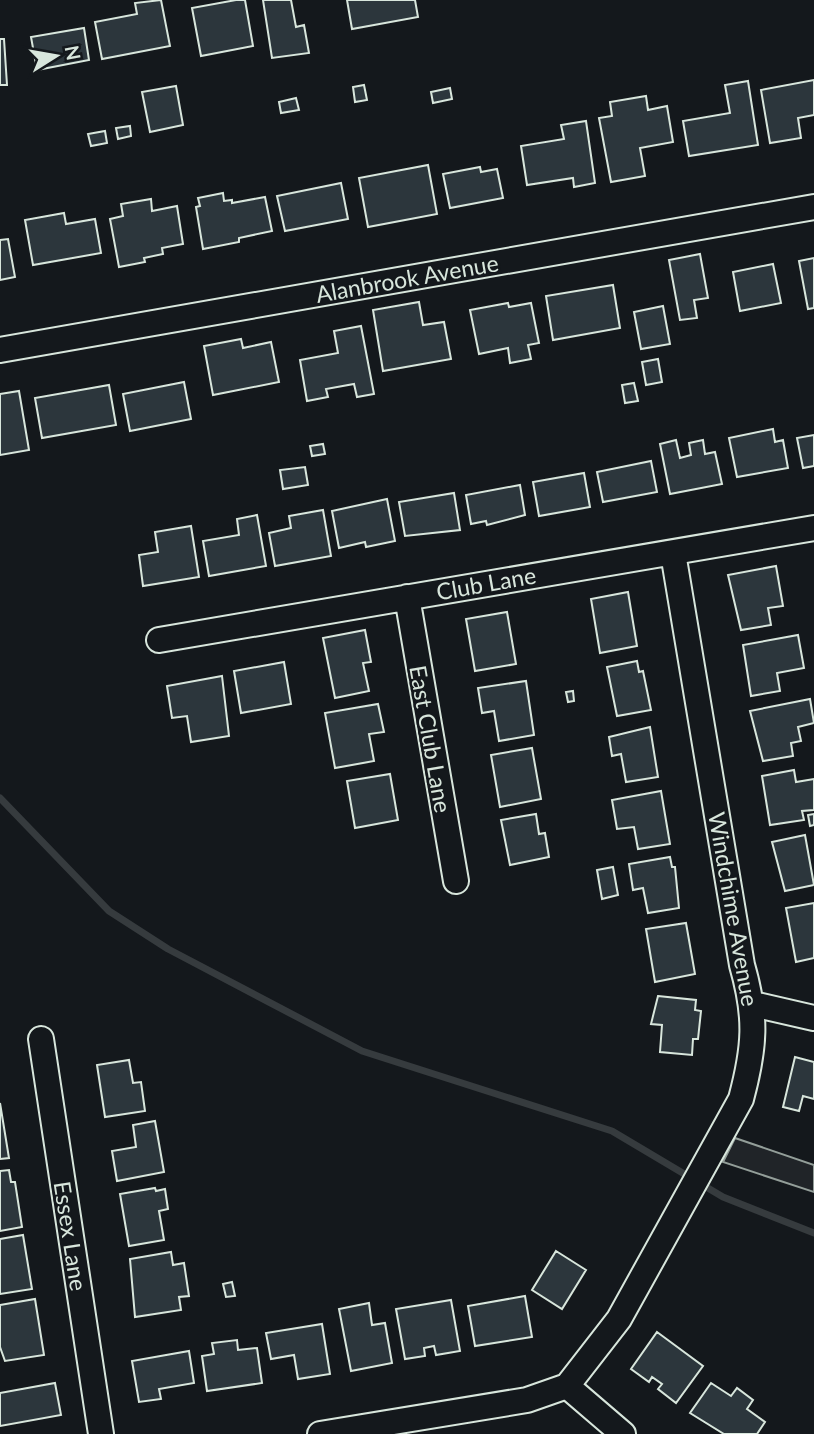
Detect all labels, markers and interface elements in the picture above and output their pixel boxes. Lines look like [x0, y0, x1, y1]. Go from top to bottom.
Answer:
north arrow [21, 21, 91, 91]
text: N [60, 43, 86, 62]
street label: Alanbrook Avenue [313, 248, 501, 308]
street label: Club Lane [434, 560, 538, 606]
street label: East Club Lane [404, 663, 458, 815]
street label: Windchime Avenue [703, 810, 765, 1008]
street label: Essex Lane [49, 1179, 93, 1293]

